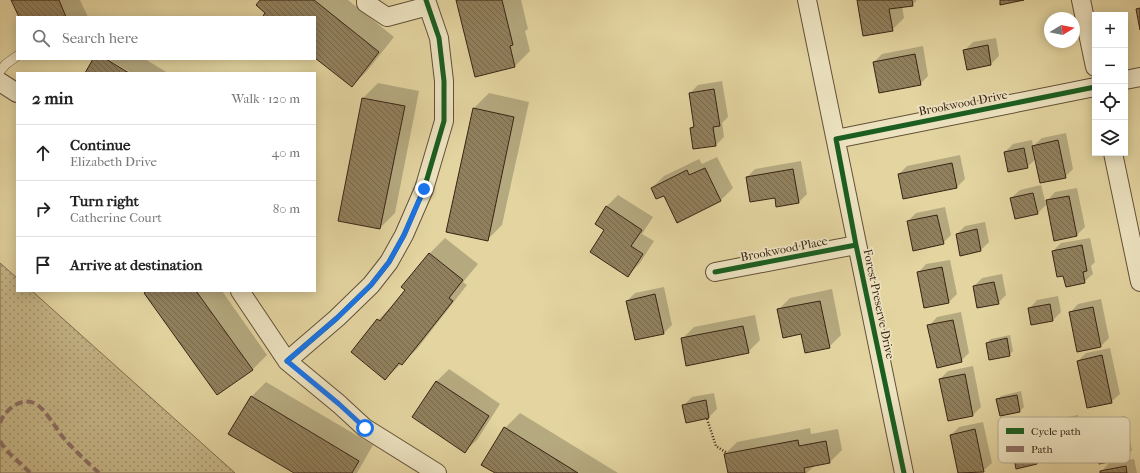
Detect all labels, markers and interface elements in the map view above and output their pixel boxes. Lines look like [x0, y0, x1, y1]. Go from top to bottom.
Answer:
north arrow [1044, 12, 1080, 48]
map controls [1092, 12, 1128, 156]
button: + [1092, 12, 1128, 48]
search box [16, 16, 316, 60]
icon: search [30, 27, 52, 49]
text: Search here [62, 29, 138, 47]
button: − [1092, 48, 1128, 84]
button: locate [1092, 84, 1128, 120]
street label: Brookwood Drive [917, 87, 1009, 118]
text: 2 min [32, 88, 73, 108]
text: Walk · 120 m [232, 91, 300, 106]
button: layers [1092, 120, 1128, 156]
text: Continue [70, 136, 130, 154]
icon: ahead [32, 142, 54, 164]
text: 40 m [272, 145, 300, 160]
text: Elizabeth Drive [70, 154, 157, 169]
route end [415, 180, 433, 198]
text: Turn right [70, 192, 139, 210]
icon: right [32, 198, 54, 220]
text: 80 m [273, 201, 300, 216]
text: Catherine Court [70, 210, 162, 225]
street label: Brookwood Place [739, 234, 829, 264]
street label: Forest Preserve Drive [861, 248, 897, 360]
icon: arrive [32, 254, 54, 276]
text: Arrive at destination [70, 256, 202, 274]
legend [998, 417, 1130, 463]
route start [356, 419, 374, 437]
text: Cycle path [1031, 425, 1082, 438]
text: Path [1031, 443, 1054, 456]

